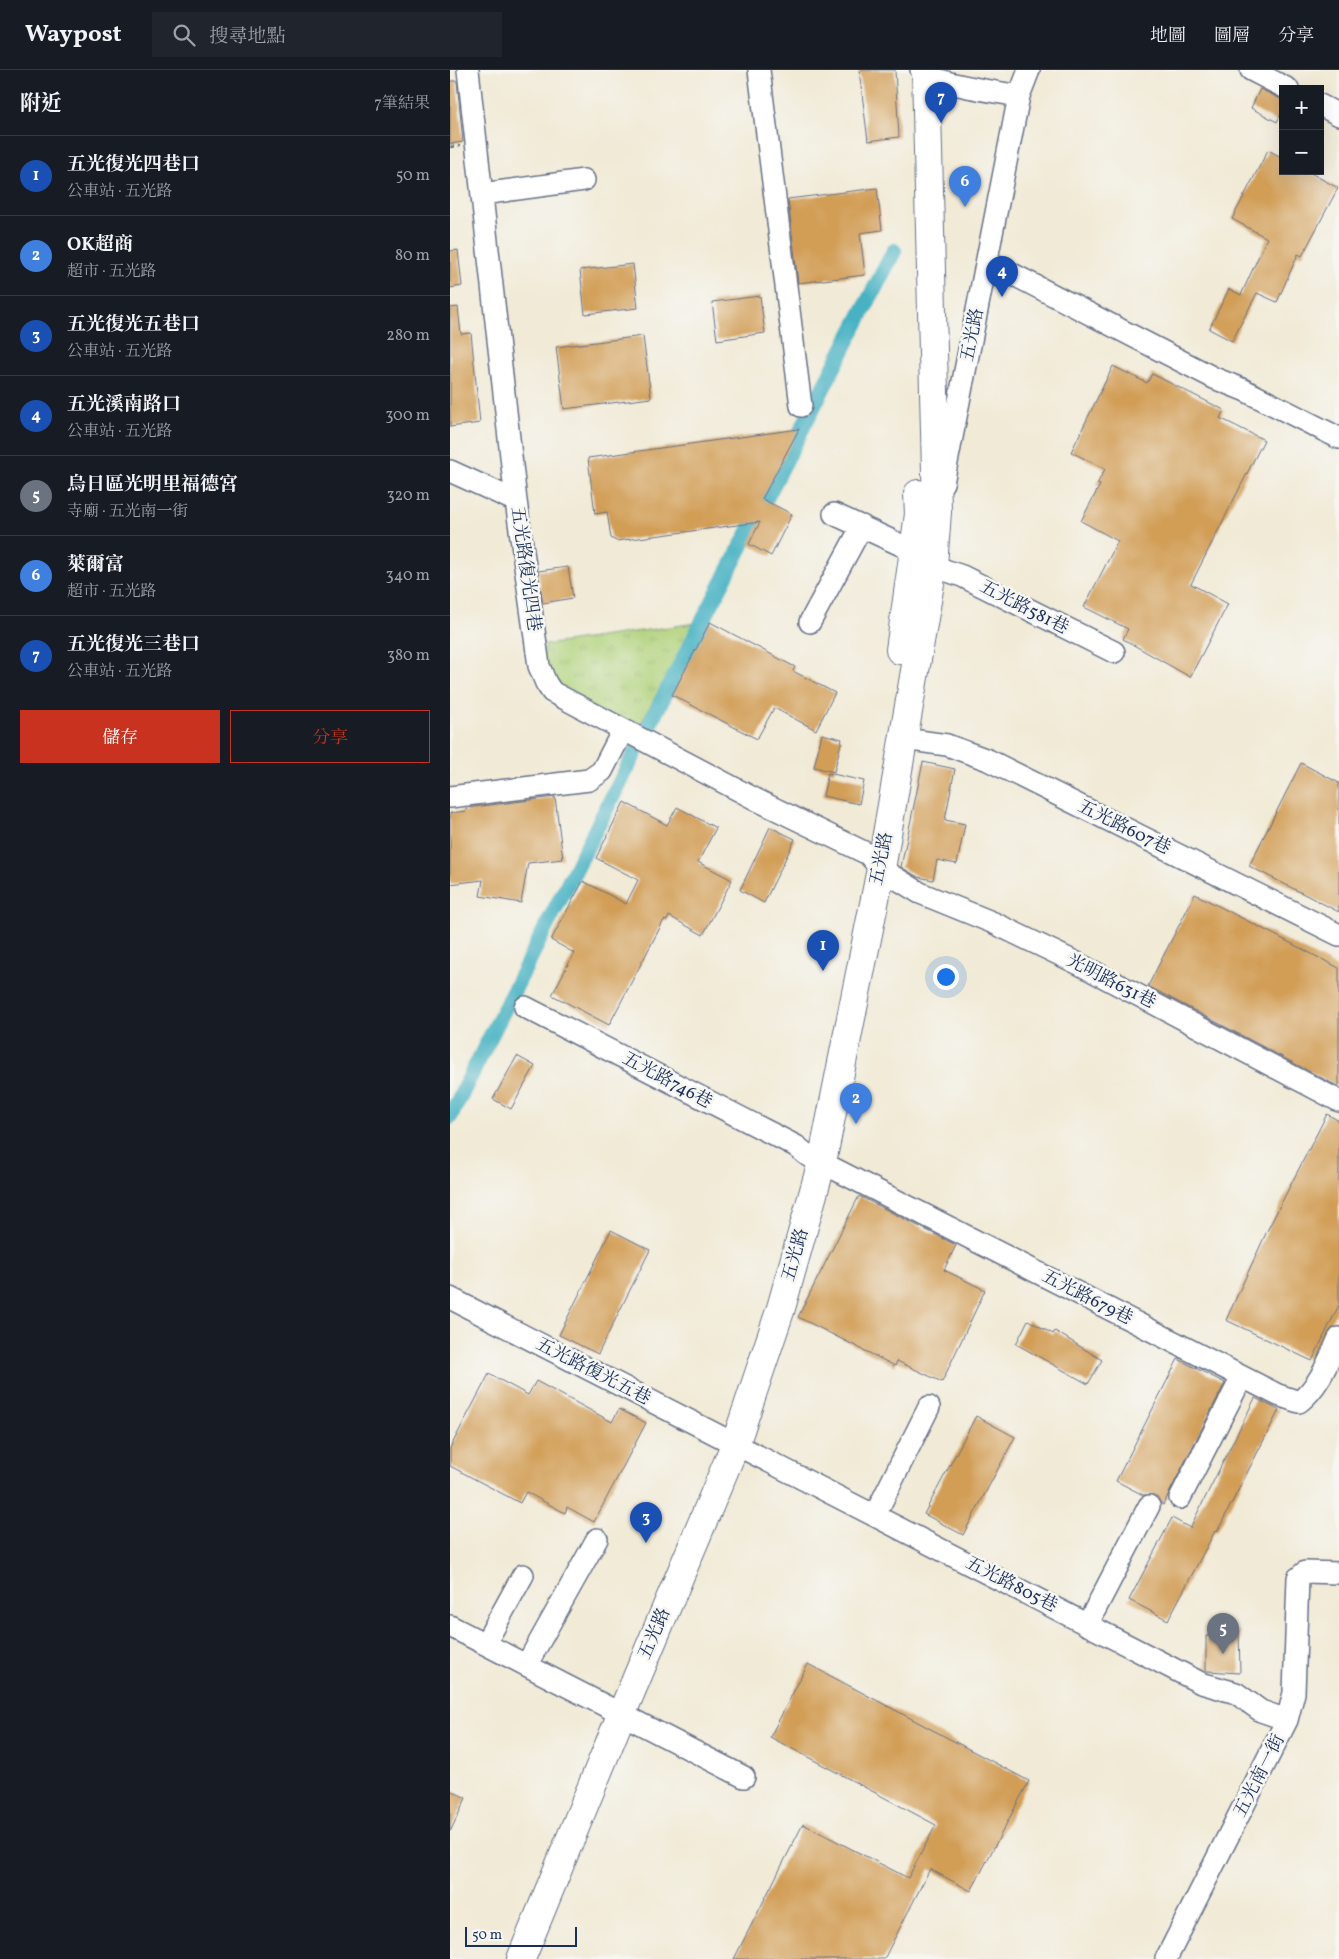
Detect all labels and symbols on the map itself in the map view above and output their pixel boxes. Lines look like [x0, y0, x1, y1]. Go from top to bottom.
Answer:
pin: 7 [925, 82, 957, 123]
pin: 6 [949, 166, 981, 207]
pin: 4 [986, 256, 1018, 297]
street label: 五光路 [956, 306, 990, 364]
street label: 五光路復光四巷 [504, 505, 546, 633]
street label: 五光路581巷 [975, 575, 1073, 641]
street label: 五光路607巷 [1073, 795, 1175, 861]
street label: 五光路 [865, 830, 899, 888]
pin: 1 [807, 930, 839, 971]
street label: 光明路631巷 [1062, 949, 1160, 1015]
your location [933, 964, 959, 990]
street label: 五光路746巷 [618, 1047, 716, 1115]
pin: 2 [840, 1083, 872, 1124]
street label: 五光路 [777, 1226, 815, 1284]
street label: 五光路679巷 [1037, 1264, 1137, 1332]
street label: 五光路復光五巷 [531, 1332, 655, 1412]
pin: 3 [630, 1502, 662, 1543]
street label: 五光路805巷 [961, 1551, 1061, 1619]
street label: 五光路 [633, 1604, 677, 1664]
pin: 5 [1207, 1613, 1239, 1654]
street label: 五光南一街 [1228, 1730, 1292, 1822]
scale bar [465, 1924, 578, 1947]

